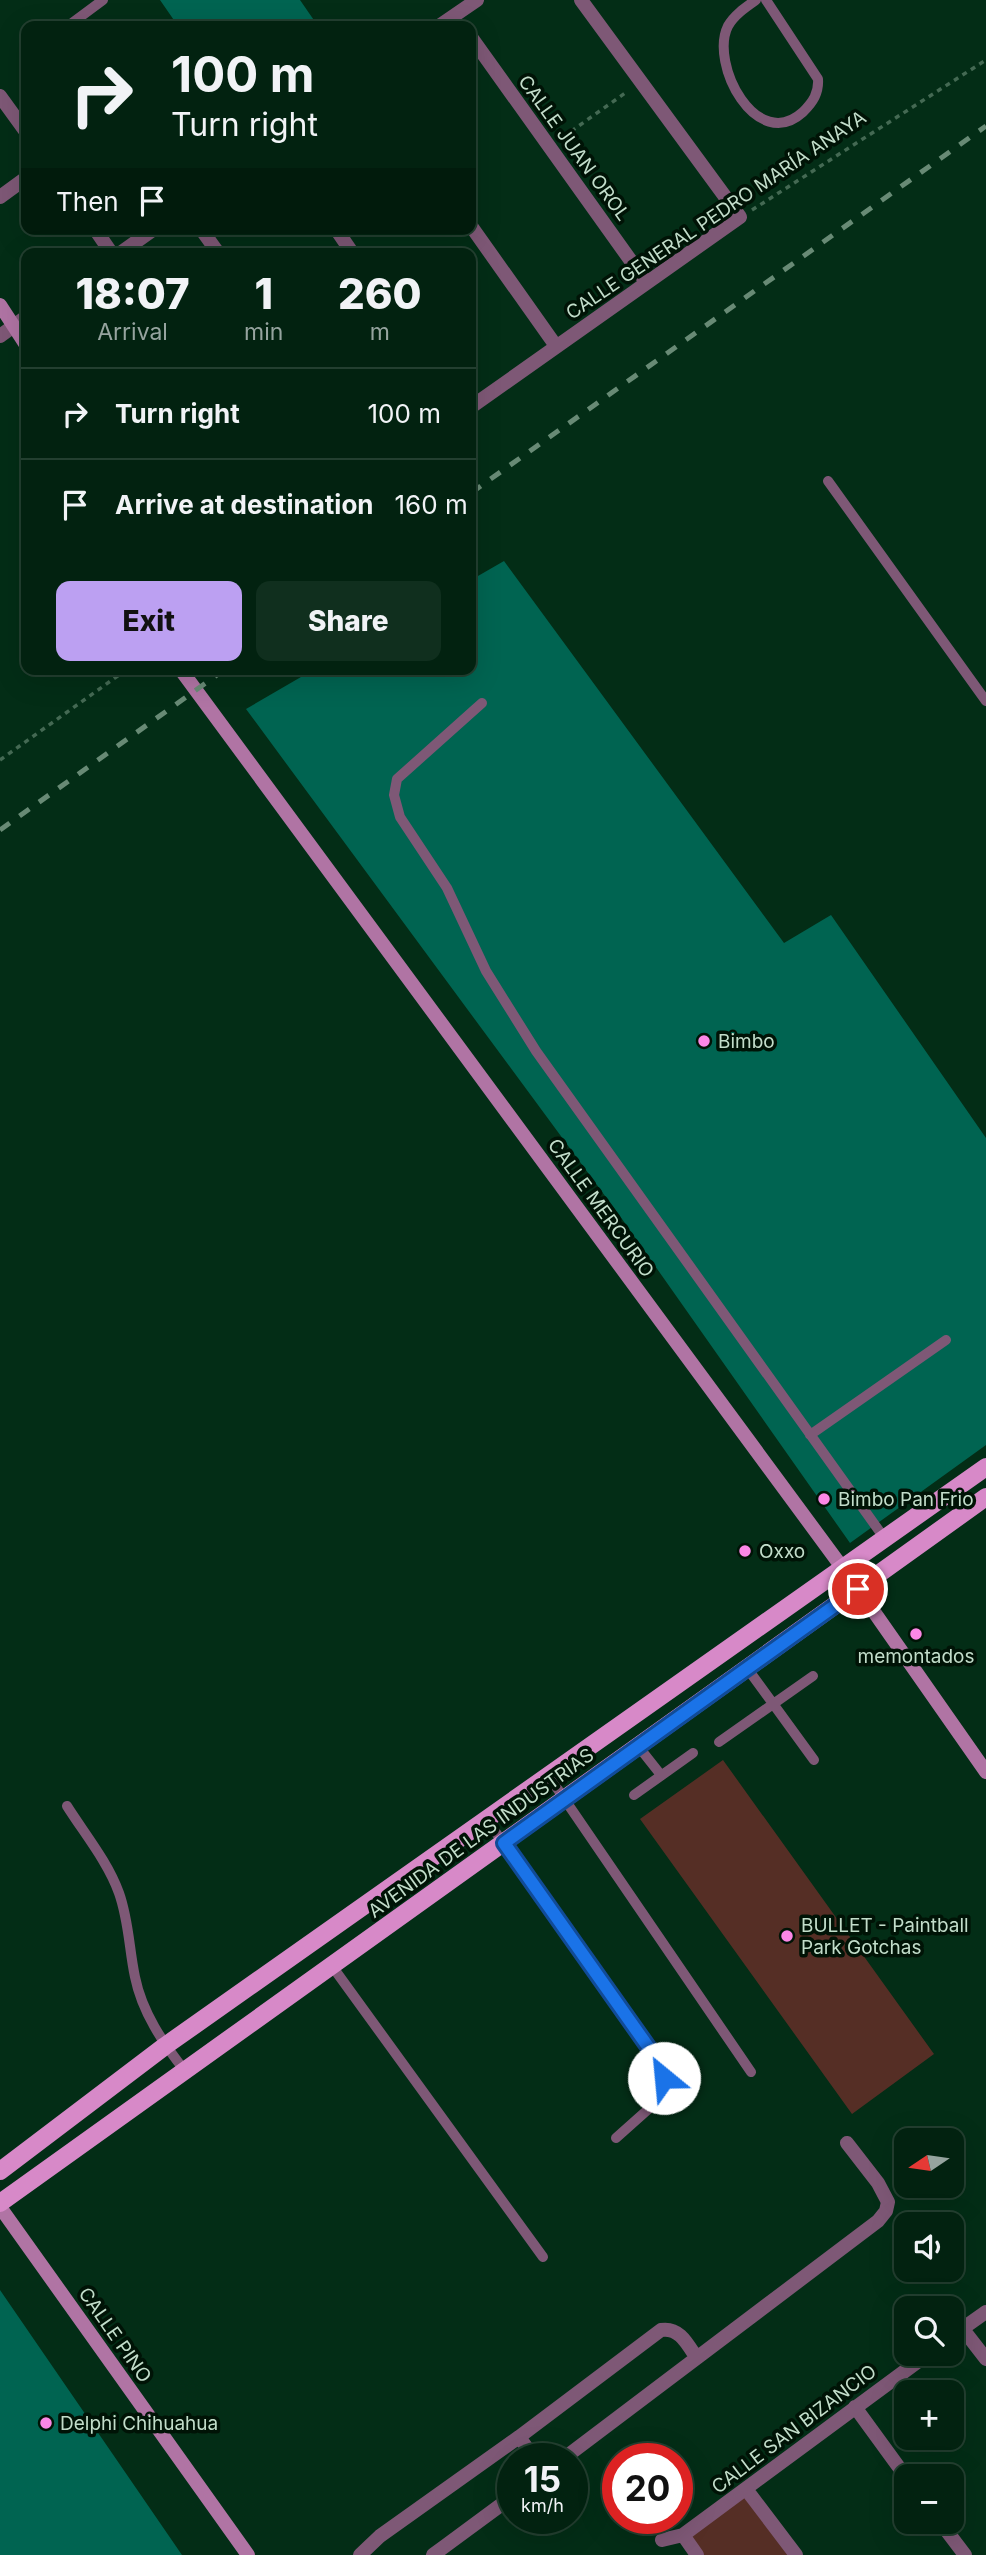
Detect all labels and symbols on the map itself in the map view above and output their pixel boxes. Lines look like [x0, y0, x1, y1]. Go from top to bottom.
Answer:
street label: CALLE JUAN OROL [513, 71, 635, 225]
street label: CALLE GENERAL PEDRO MARÍA ANAYA [561, 105, 870, 324]
place label: Bimbo [718, 1030, 775, 1053]
marker: Bimbo [696, 1033, 712, 1049]
street label: CALLE MERCURIO [543, 1134, 659, 1282]
place label: Bimbo Pan Frio [838, 1488, 974, 1511]
marker: Bimbo Pan Frio [816, 1491, 832, 1507]
place label: Oxxo [759, 1540, 805, 1563]
marker: Oxxo [737, 1543, 753, 1559]
pin [828, 1559, 888, 1619]
marker: memontados [908, 1626, 924, 1642]
place label: memontados [857, 1645, 975, 1668]
street label: AVENIDA DE LAS INDUSTRIAS [364, 1743, 598, 1923]
place label: BULLET - Paintball Park Gotchas [801, 1914, 969, 1959]
marker: BULLET - Paintball Park Gotchas [779, 1928, 795, 1944]
position arrow [627, 2041, 701, 2115]
north arrow [894, 2128, 964, 2198]
street label: CALLE PINO [74, 2283, 156, 2387]
street label: CALLE SAN BIZANCIO [707, 2360, 881, 2498]
place label: Delphi Chihuahua [60, 2412, 218, 2435]
marker: Delphi Chihuahua [38, 2415, 54, 2431]
speed limit sign: 20 [602, 2443, 693, 2534]

